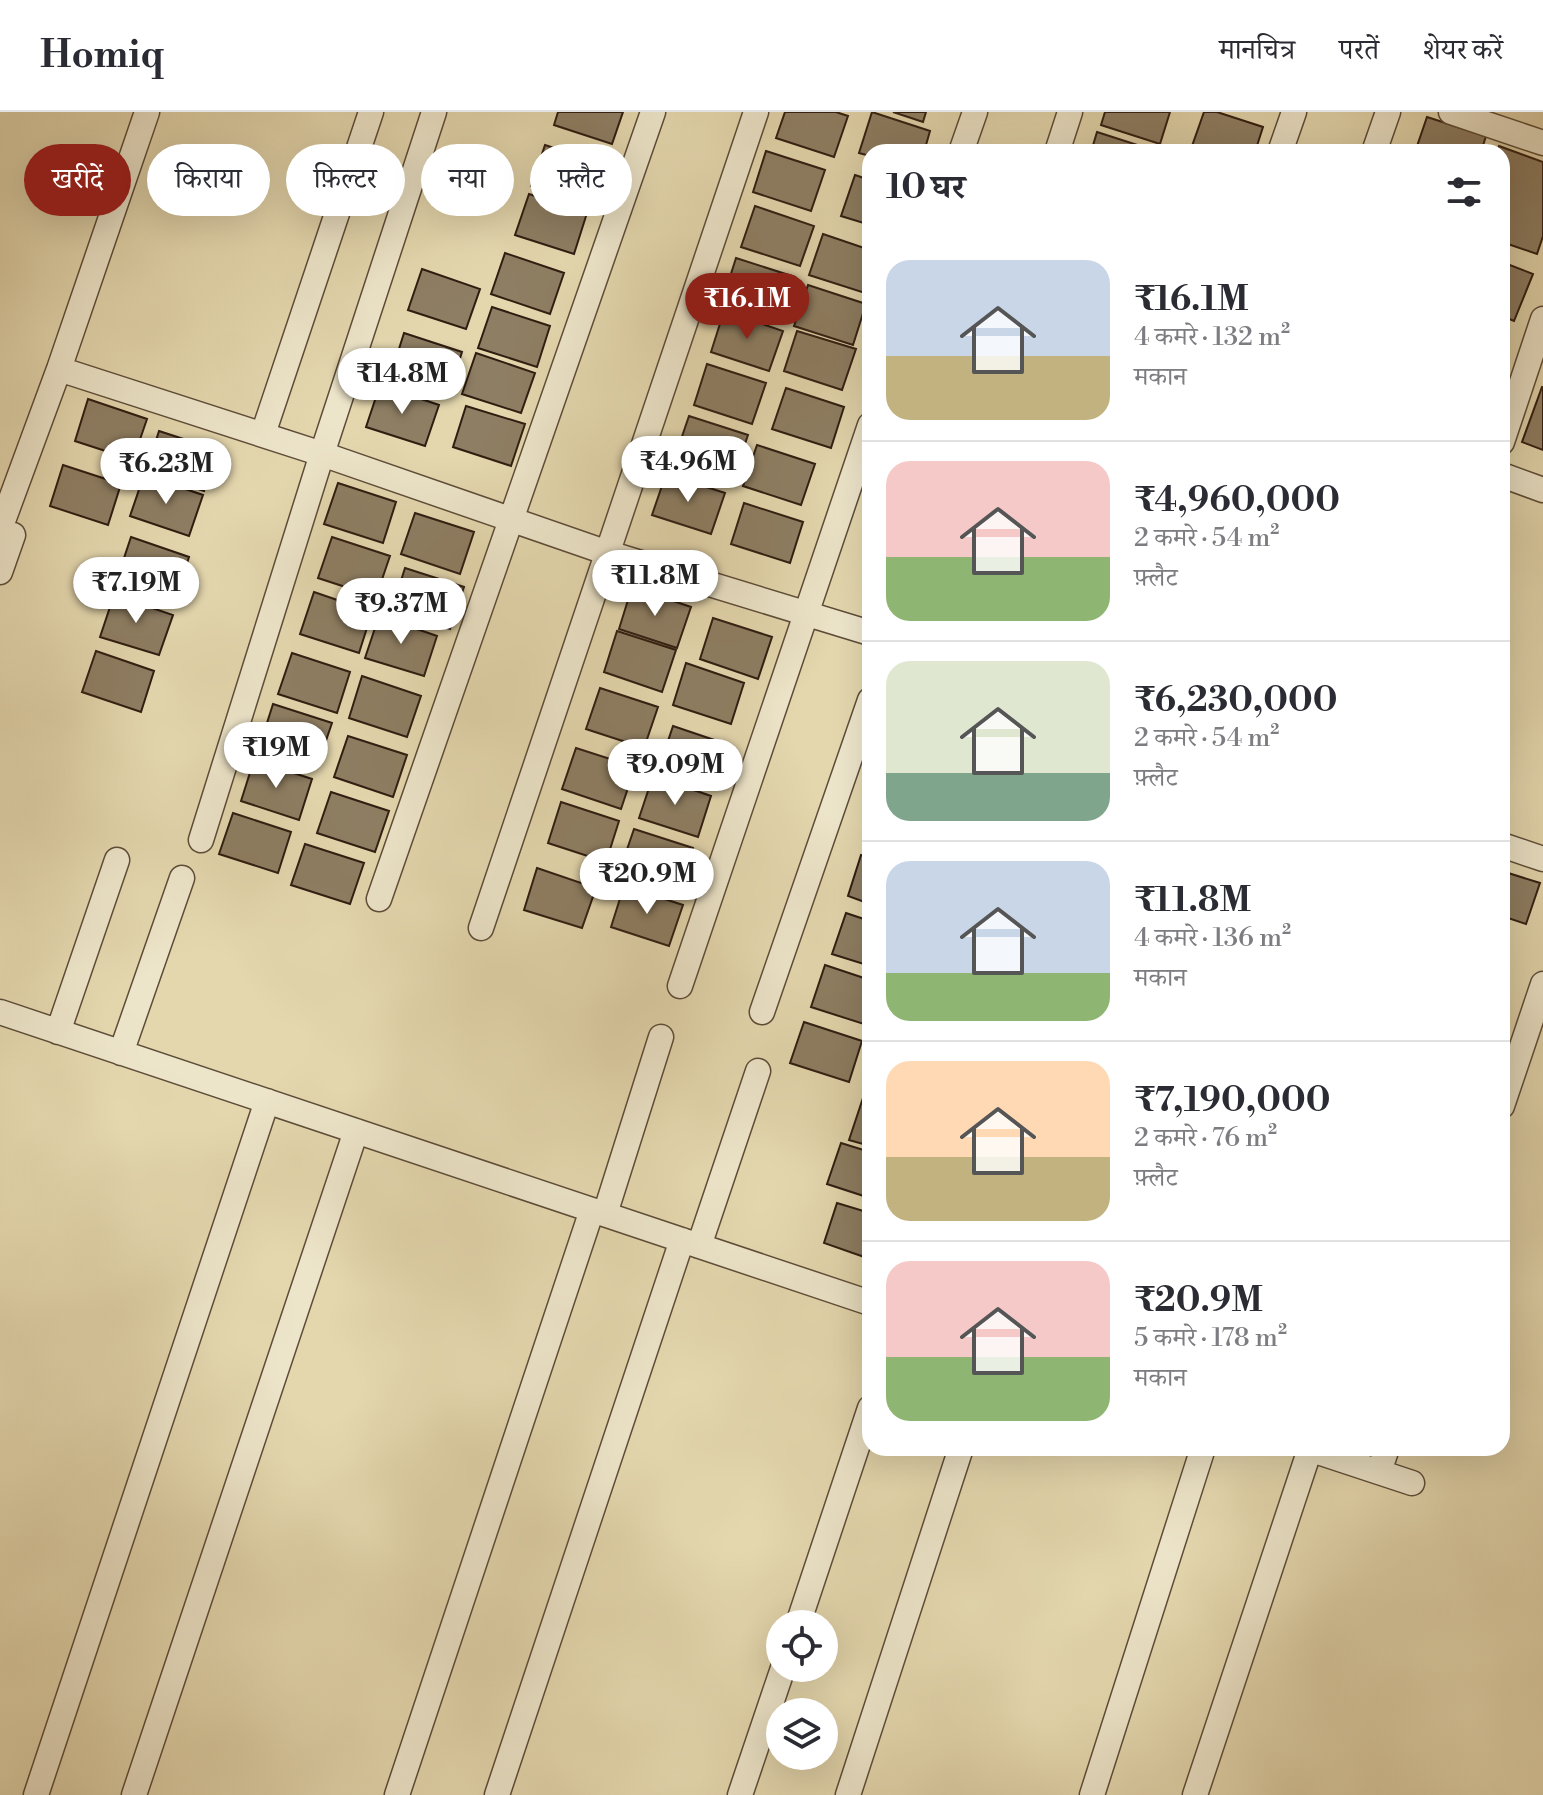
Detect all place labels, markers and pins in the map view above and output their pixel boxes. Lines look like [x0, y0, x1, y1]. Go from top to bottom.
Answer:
pin: ₹16.1M [682, 273, 812, 341]
pin: ₹14.8M [337, 348, 467, 416]
pin: ₹4.96M [623, 436, 753, 504]
pin: ₹6.23M [101, 438, 231, 506]
pin: ₹11.8M [590, 550, 720, 618]
pin: ₹7.19M [71, 557, 201, 625]
pin: ₹9.37M [336, 578, 466, 646]
pin: ₹19M [229, 722, 323, 790]
pin: ₹9.09M [610, 739, 740, 807]
pin: ₹20.9M [582, 848, 712, 916]

